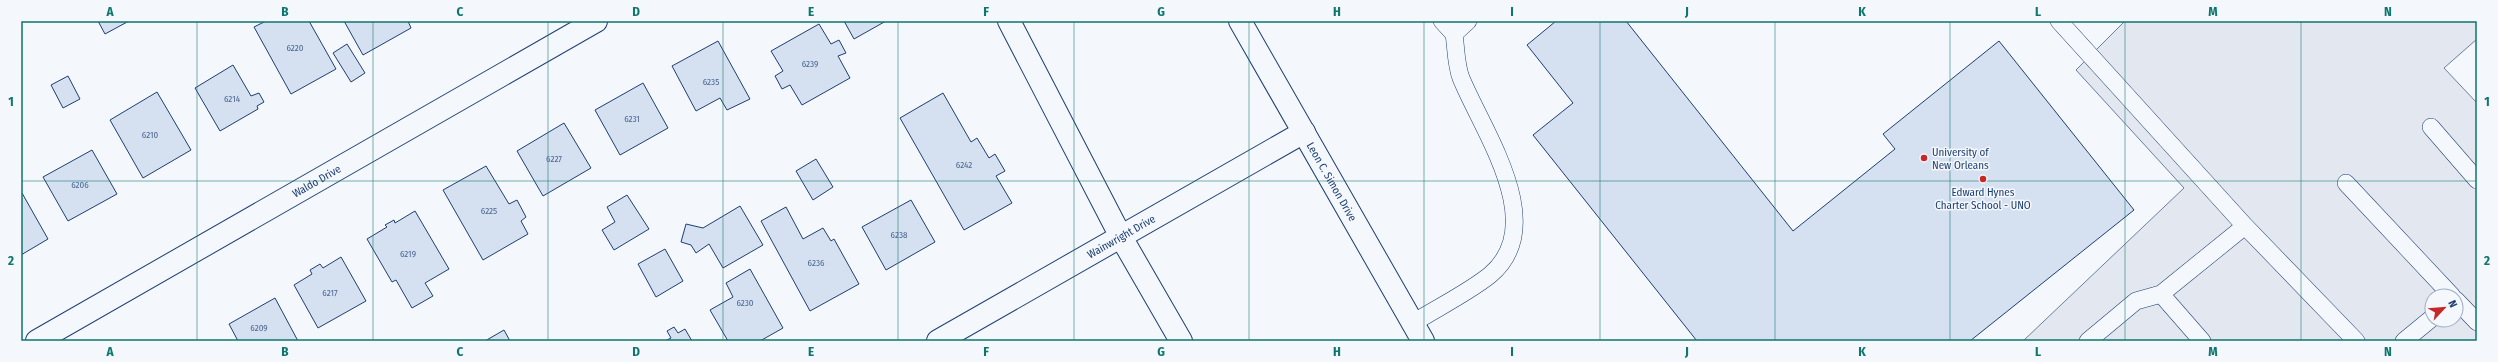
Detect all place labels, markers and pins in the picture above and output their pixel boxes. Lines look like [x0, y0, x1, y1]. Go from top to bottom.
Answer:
place label: University of New Orleans [1932, 146, 1989, 172]
marker: University of New Orleans [1919, 153, 1929, 163]
marker: Edward Hynes Charter School - UNO [1978, 174, 1988, 184]
place label: Edward Hynes Charter School - UNO [1935, 186, 2031, 212]

